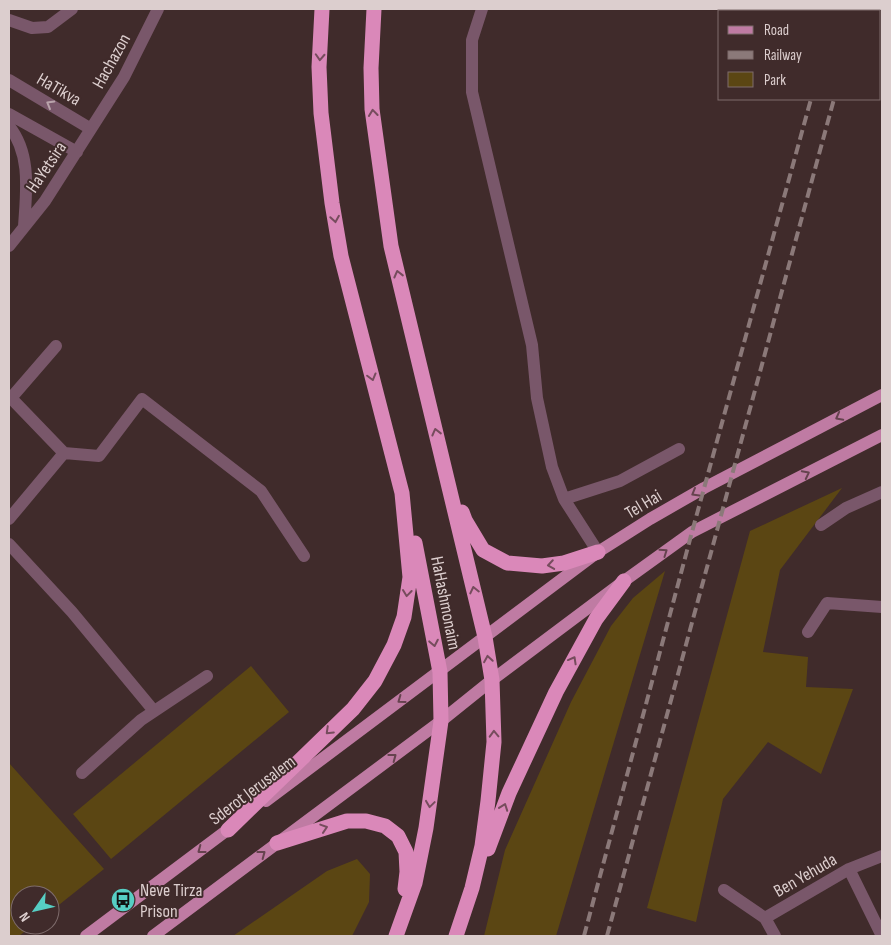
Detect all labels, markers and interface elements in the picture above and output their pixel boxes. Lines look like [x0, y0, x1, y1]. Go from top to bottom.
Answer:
legend [718, 10, 881, 100]
text: Road [764, 21, 789, 40]
street label: Hachazon [88, 30, 135, 92]
text: Railway [764, 46, 802, 65]
one-way arrow [314, 54, 325, 62]
street label: HaTikva [33, 69, 85, 110]
text: Park [764, 71, 786, 90]
one-way arrow [47, 101, 56, 111]
one-way arrow [368, 109, 379, 117]
street label: HaYetsira [22, 138, 71, 197]
one-way arrow [329, 215, 340, 223]
one-way arrow [393, 269, 404, 278]
one-way arrow [367, 372, 377, 380]
one-way arrow [835, 411, 844, 421]
one-way arrow [432, 428, 442, 436]
one-way arrow [800, 470, 809, 480]
street label: Tel Hai [621, 485, 665, 523]
one-way arrow [692, 487, 701, 497]
one-way arrow [658, 549, 667, 558]
street label: HaHashmonaim [426, 555, 465, 652]
one-way arrow [546, 559, 555, 569]
one-way arrow [469, 585, 480, 594]
one-way arrow [403, 589, 413, 598]
one-way arrow [428, 639, 439, 647]
one-way arrow [484, 654, 494, 663]
one-way arrow [567, 657, 577, 666]
one-way arrow [398, 695, 407, 703]
one-way arrow [326, 726, 335, 735]
one-way arrow [488, 730, 499, 738]
street label: Sderot Jerusalem [205, 751, 299, 830]
one-way arrow [387, 755, 396, 763]
one-way arrow [425, 800, 435, 809]
one-way arrow [498, 803, 508, 812]
one-way arrow [319, 824, 328, 834]
one-way arrow [198, 845, 207, 853]
street label: Ben Yehuda [770, 849, 841, 902]
one-way arrow [256, 852, 265, 860]
place label: Neve Tirza Prison [140, 880, 203, 922]
north arrow [10, 885, 60, 935]
bus stop icon: Neve Tirza Prison [110, 887, 136, 913]
text: N [15, 909, 34, 925]

